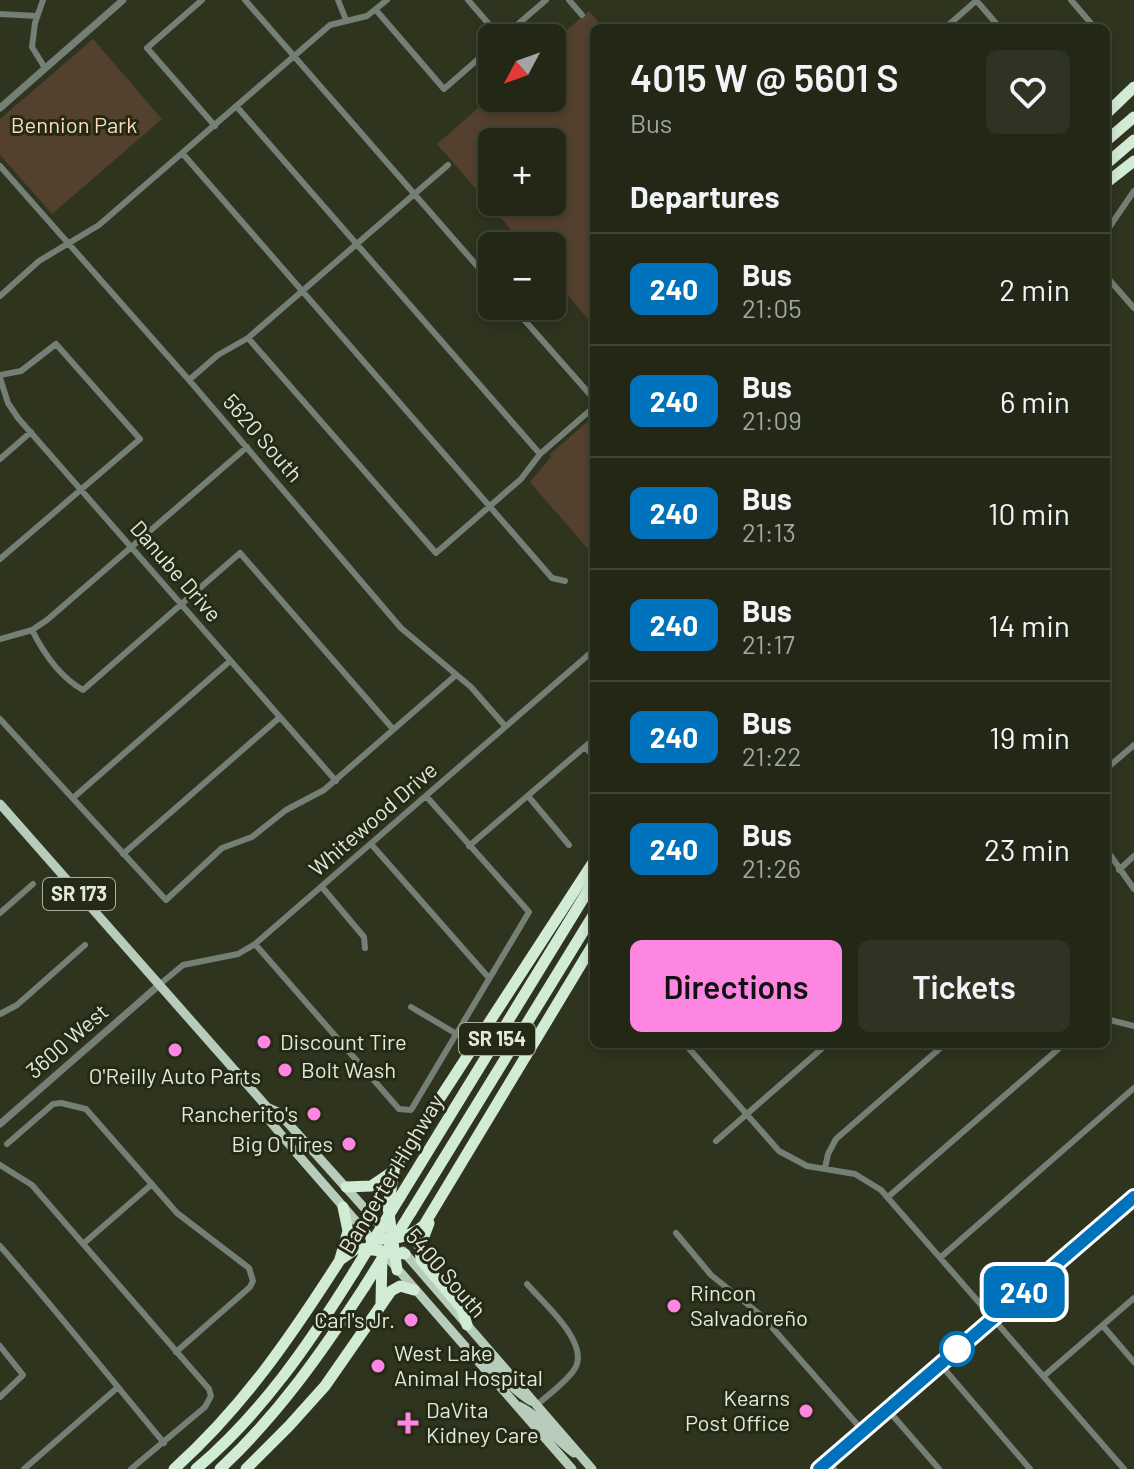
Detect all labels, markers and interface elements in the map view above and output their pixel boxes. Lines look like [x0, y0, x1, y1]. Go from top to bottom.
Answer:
north arrow [478, 24, 566, 112]
map controls [478, 24, 566, 320]
button: heart [986, 50, 1070, 134]
text: 4015 W @ 5601 S [630, 54, 899, 100]
text: Bus [630, 107, 672, 138]
park label: Bennion Park [11, 111, 137, 137]
button: + [478, 128, 566, 216]
text: Departures [630, 178, 780, 214]
button: − [478, 232, 566, 320]
text: Bus [742, 256, 792, 292]
text: 2 min [999, 271, 1070, 307]
text: 240 [650, 272, 698, 306]
text: 21:05 [742, 292, 802, 323]
text: Bus [742, 368, 792, 404]
text: 6 min [1000, 383, 1070, 419]
text: 240 [650, 384, 698, 418]
street label: 5620 South [219, 388, 309, 487]
text: 21:09 [742, 404, 802, 435]
text: Bus [742, 480, 792, 516]
text: 10 min [988, 495, 1070, 531]
text: 240 [650, 496, 698, 530]
street label: Danube Drive [126, 515, 228, 626]
text: 21:13 [742, 516, 796, 547]
text: Bus [742, 592, 792, 628]
text: 14 min [988, 607, 1070, 643]
text: 240 [650, 608, 698, 642]
text: 21:17 [742, 628, 795, 659]
text: Bus [742, 704, 792, 740]
text: 19 min [989, 719, 1070, 755]
text: 240 [650, 720, 698, 754]
text: 21:22 [742, 740, 801, 771]
street label: Whitewood Drive [303, 756, 442, 881]
text: Bus [742, 816, 792, 852]
text: 23 min [984, 831, 1070, 867]
text: 240 [650, 832, 698, 866]
text: 21:26 [742, 852, 801, 883]
road number: SR 173 [43, 878, 115, 910]
button: Directions [630, 940, 842, 1032]
button: Tickets [858, 940, 1070, 1032]
street label: 3600 West [20, 998, 113, 1083]
road number: SR 154 [459, 1023, 535, 1055]
place label: Discount Tire [280, 1028, 407, 1054]
marker: Discount Tire [255, 1033, 273, 1051]
marker: O'Reilly Auto Parts [166, 1041, 184, 1059]
place label: Bolt Wash [301, 1056, 396, 1082]
marker: Bolt Wash [276, 1061, 294, 1079]
place label: O'Reilly Auto Parts [89, 1062, 261, 1088]
street label: Bangerter Highway [332, 1089, 448, 1258]
place label: Rancherito's [181, 1100, 298, 1126]
marker: Rancherito's [305, 1105, 323, 1123]
place label: Big O Tires [232, 1130, 333, 1156]
marker: Big O Tires [340, 1135, 358, 1153]
street label: 5400 South [401, 1223, 492, 1322]
line badge: 240 [978, 1266, 1070, 1318]
text: 240 [1000, 1275, 1048, 1309]
place label: Rincon Salvadoreño [690, 1279, 808, 1330]
marker: Rincon Salvadoreño [665, 1297, 683, 1315]
place label: Carl's Jr. [314, 1306, 395, 1332]
marker: Carl's Jr. [402, 1311, 420, 1329]
unlabelled marker [940, 1332, 974, 1366]
place label: West Lake Animal Hospital [394, 1339, 543, 1390]
marker: West Lake Animal Hospital [369, 1357, 387, 1375]
place label: Kearns Post Office [685, 1384, 790, 1435]
place label: DaVita Kidney Care [426, 1396, 539, 1447]
marker: Kearns Post Office [797, 1402, 815, 1420]
marker: DaVita Kidney Care [397, 1412, 419, 1434]

